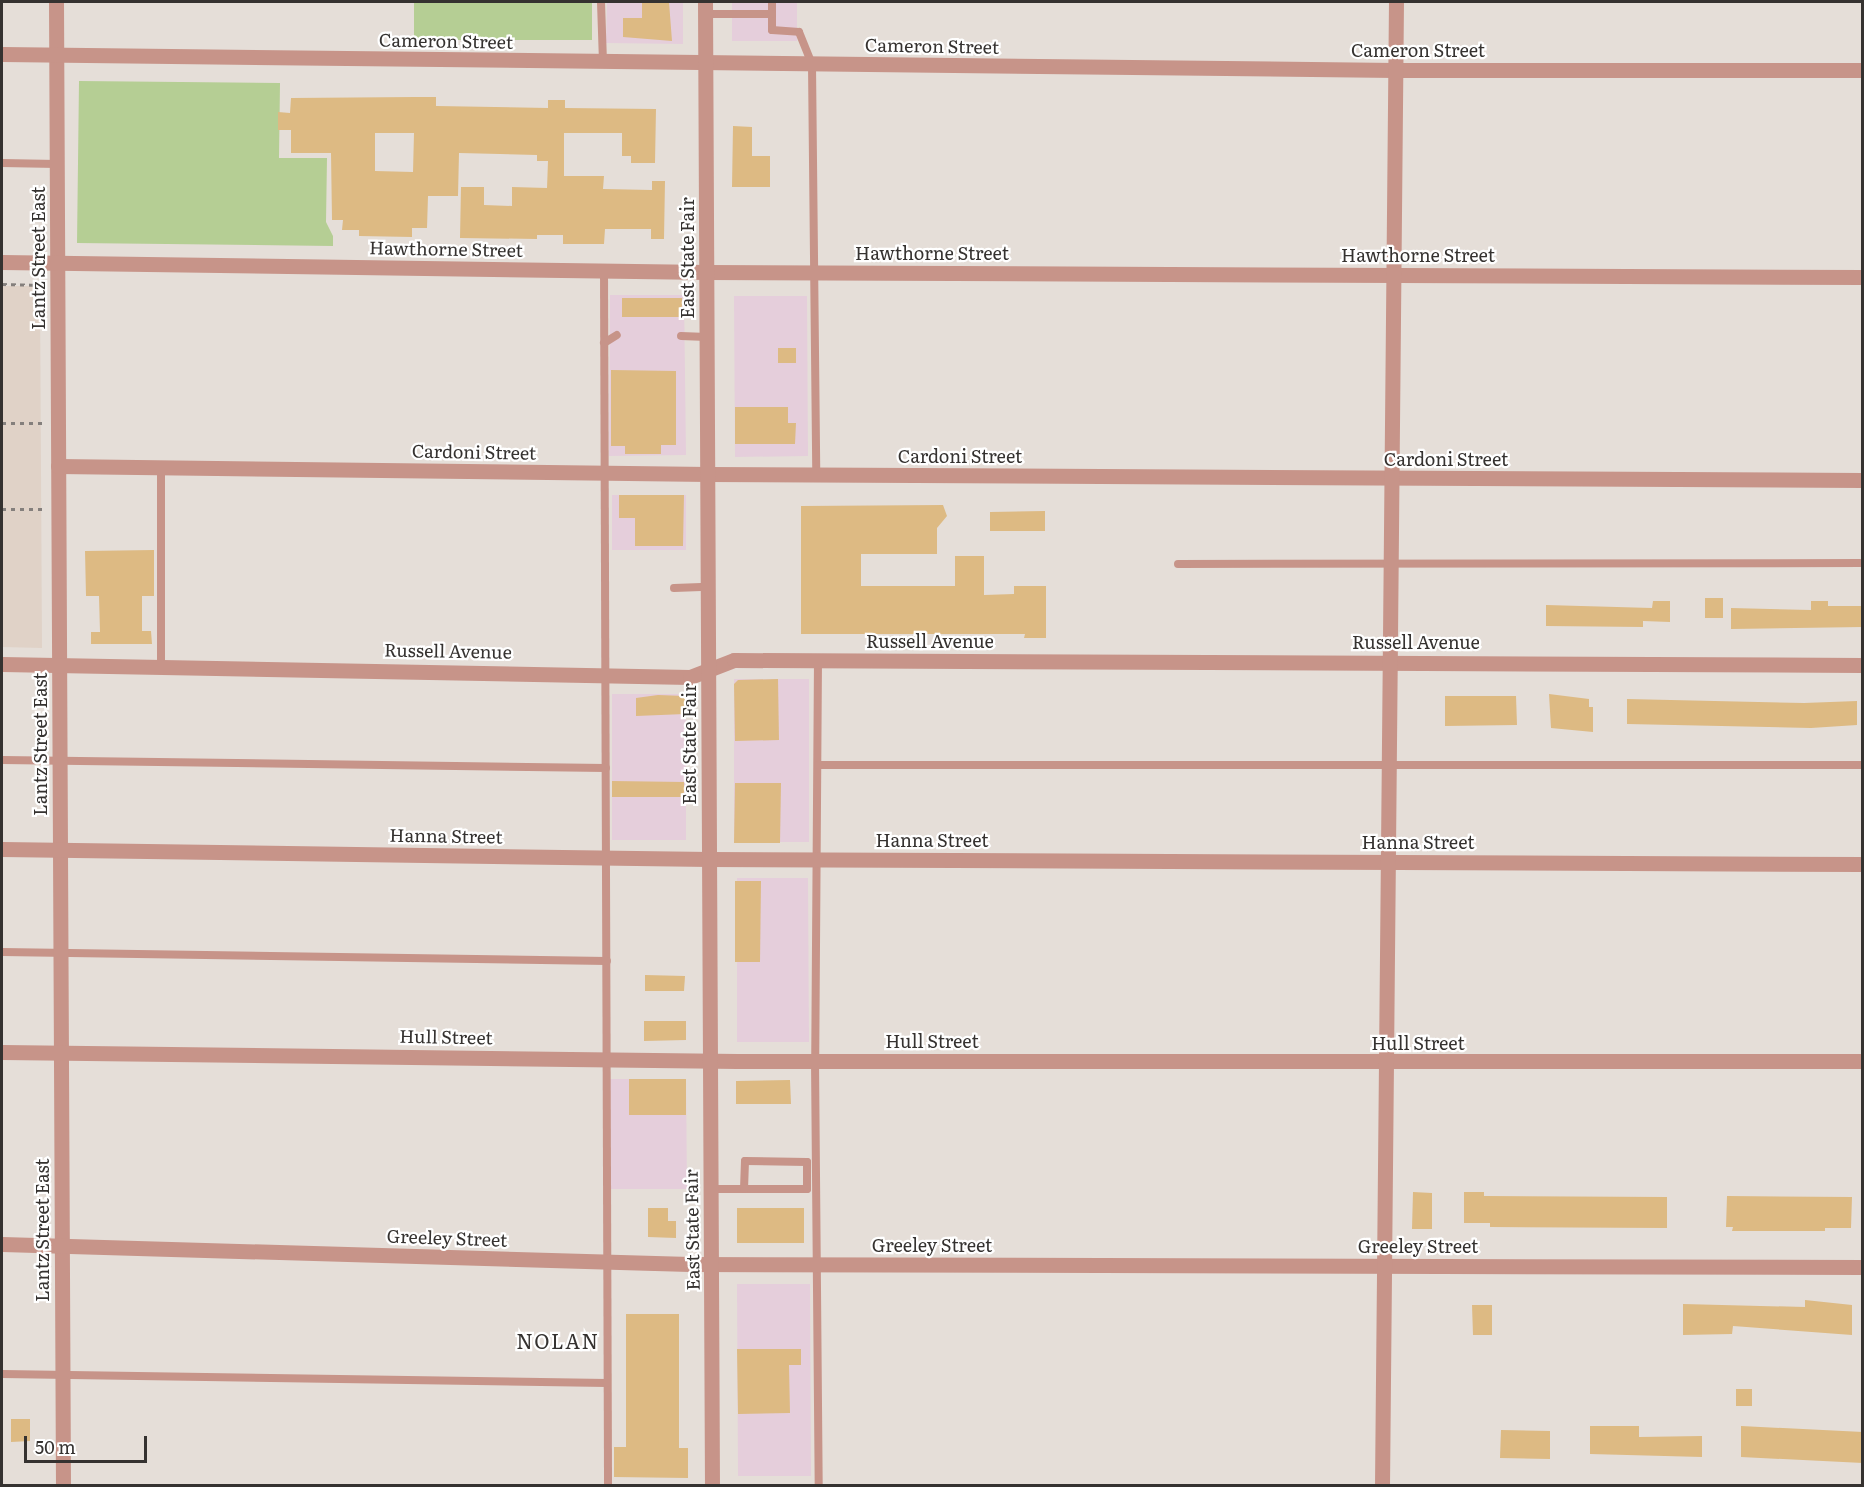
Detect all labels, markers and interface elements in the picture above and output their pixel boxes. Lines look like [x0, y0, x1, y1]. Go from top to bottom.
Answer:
street label: Cameron Street [379, 29, 513, 53]
street label: Cameron Street [865, 34, 999, 58]
street label: Cameron Street [1351, 39, 1485, 61]
street label: Lantz Street East [27, 186, 49, 330]
street label: East State Fair [676, 197, 698, 319]
street label: Hawthorne Street [369, 237, 523, 261]
street label: Hawthorne Street [855, 242, 1009, 264]
street label: Hawthorne Street [1341, 244, 1495, 266]
street label: Cardoni Street [412, 440, 536, 464]
street label: Cardoni Street [898, 445, 1022, 467]
street label: Cardoni Street [1384, 448, 1508, 470]
street label: Russell Avenue [866, 630, 994, 652]
street label: Russell Avenue [1352, 631, 1480, 653]
street label: Russell Avenue [384, 639, 512, 663]
street label: Lantz Street East [29, 672, 51, 816]
street label: East State Fair [678, 683, 700, 805]
street label: Hanna Street [389, 824, 503, 848]
street label: Hanna Street [875, 829, 989, 851]
street label: Hanna Street [1361, 831, 1475, 853]
street label: Hull Street [399, 1025, 493, 1049]
street label: Hull Street [885, 1030, 979, 1052]
street label: Hull Street [1371, 1032, 1465, 1054]
street label: Lantz Street East [31, 1158, 53, 1302]
street label: East State Fair [680, 1169, 704, 1291]
street label: Greeley Street [386, 1225, 508, 1251]
street label: Greeley Street [872, 1234, 992, 1256]
street label: Greeley Street [1358, 1235, 1478, 1257]
district label: NOLAN [516, 1328, 600, 1352]
scale bar [27, 1424, 150, 1462]
text: 50 m [35, 1433, 76, 1460]

